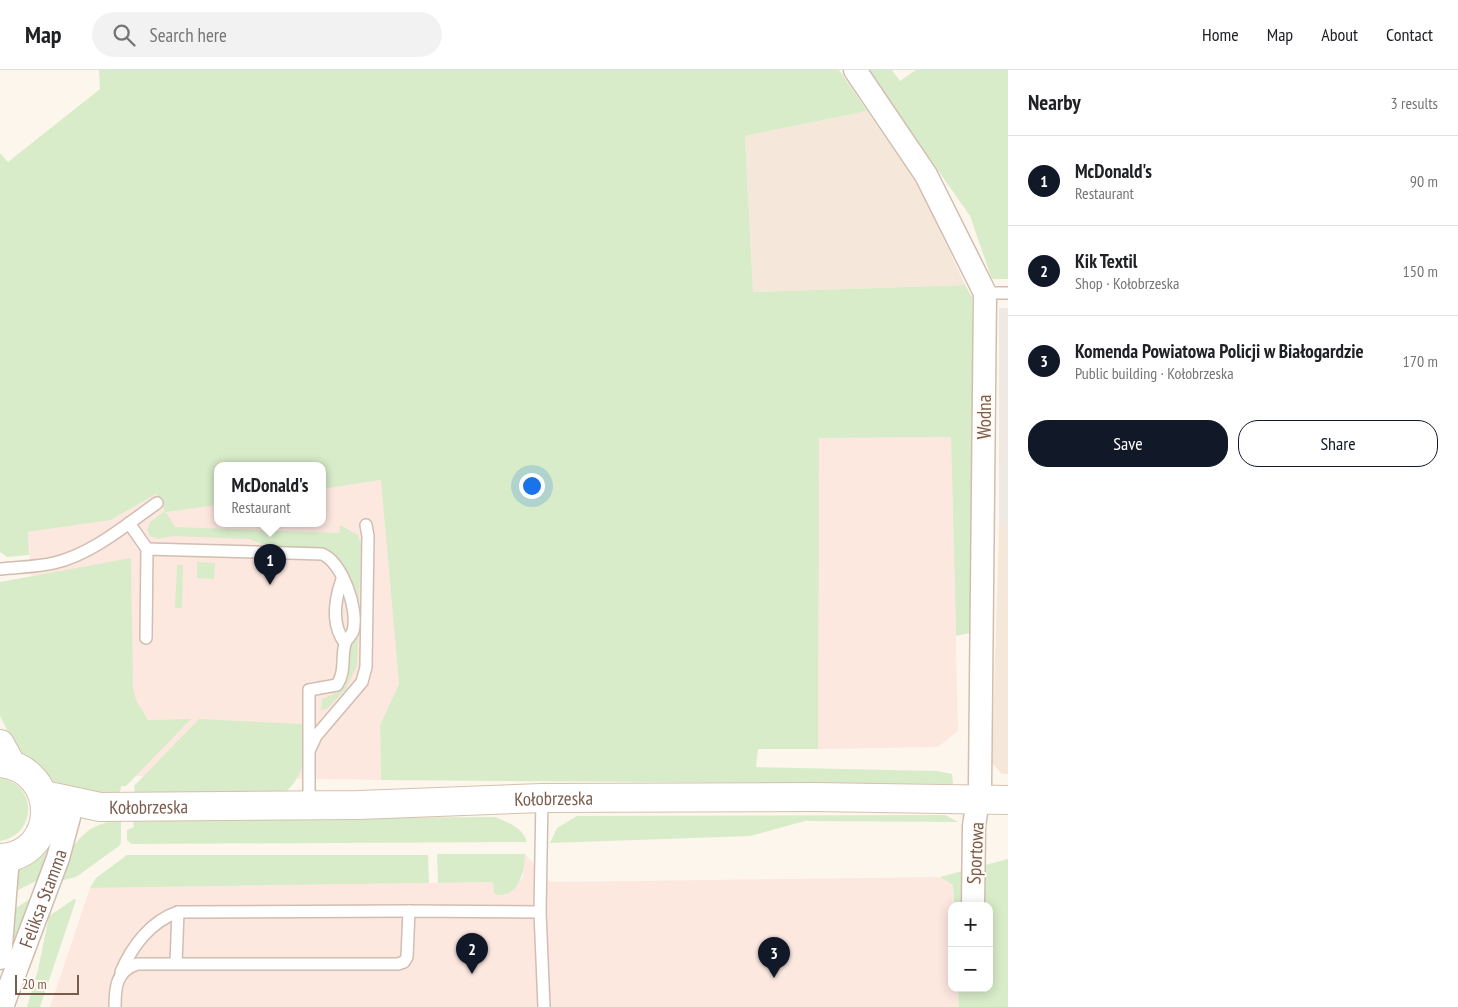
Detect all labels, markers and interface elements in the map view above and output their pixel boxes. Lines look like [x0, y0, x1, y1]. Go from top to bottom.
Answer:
search box [92, 12, 442, 57]
text: Map [25, 19, 62, 50]
icon: search [110, 21, 138, 49]
text: Search here [150, 23, 227, 47]
text: Home [1202, 23, 1239, 46]
text: Map [1267, 23, 1293, 46]
text: About [1321, 23, 1358, 46]
text: Contact [1386, 23, 1433, 46]
text: Nearby [1028, 89, 1081, 116]
text: 3 results [1391, 93, 1438, 113]
text: McDonald's [1075, 159, 1152, 183]
text: 1 [1040, 171, 1048, 191]
text: 90 m [1410, 171, 1438, 191]
text: Restaurant [1075, 183, 1134, 203]
text: Kik Textil [1075, 249, 1137, 273]
text: 2 [1040, 261, 1048, 281]
text: 150 m [1403, 261, 1438, 281]
text: Shop · Kołobrzeska [1075, 273, 1179, 293]
text: Komenda Powiatowa Policji w Białogardzie [1075, 339, 1364, 363]
text: 3 [1040, 351, 1048, 371]
text: 170 m [1403, 351, 1438, 371]
text: Public building · Kołobrzeska [1075, 363, 1234, 383]
street label: Wodna [972, 395, 996, 439]
button: Save [1028, 420, 1228, 467]
button: Share [1238, 420, 1438, 467]
popup [214, 462, 326, 527]
text: McDonald's [232, 473, 308, 497]
your location [519, 473, 545, 499]
text: Restaurant [232, 497, 291, 517]
pin: 1 [254, 544, 286, 585]
street label: Kołobrzeska [514, 786, 593, 811]
street label: Kołobrzeska [109, 794, 188, 819]
street label: Sportowa [961, 821, 989, 885]
street label: Feliksa Stamma [13, 847, 72, 951]
map controls [948, 902, 993, 992]
button: + [948, 902, 993, 947]
pin: 2 [456, 933, 488, 974]
pin: 3 [758, 937, 790, 978]
button: − [948, 947, 993, 992]
scale bar [15, 972, 79, 995]
text: 20 m [22, 975, 47, 993]

